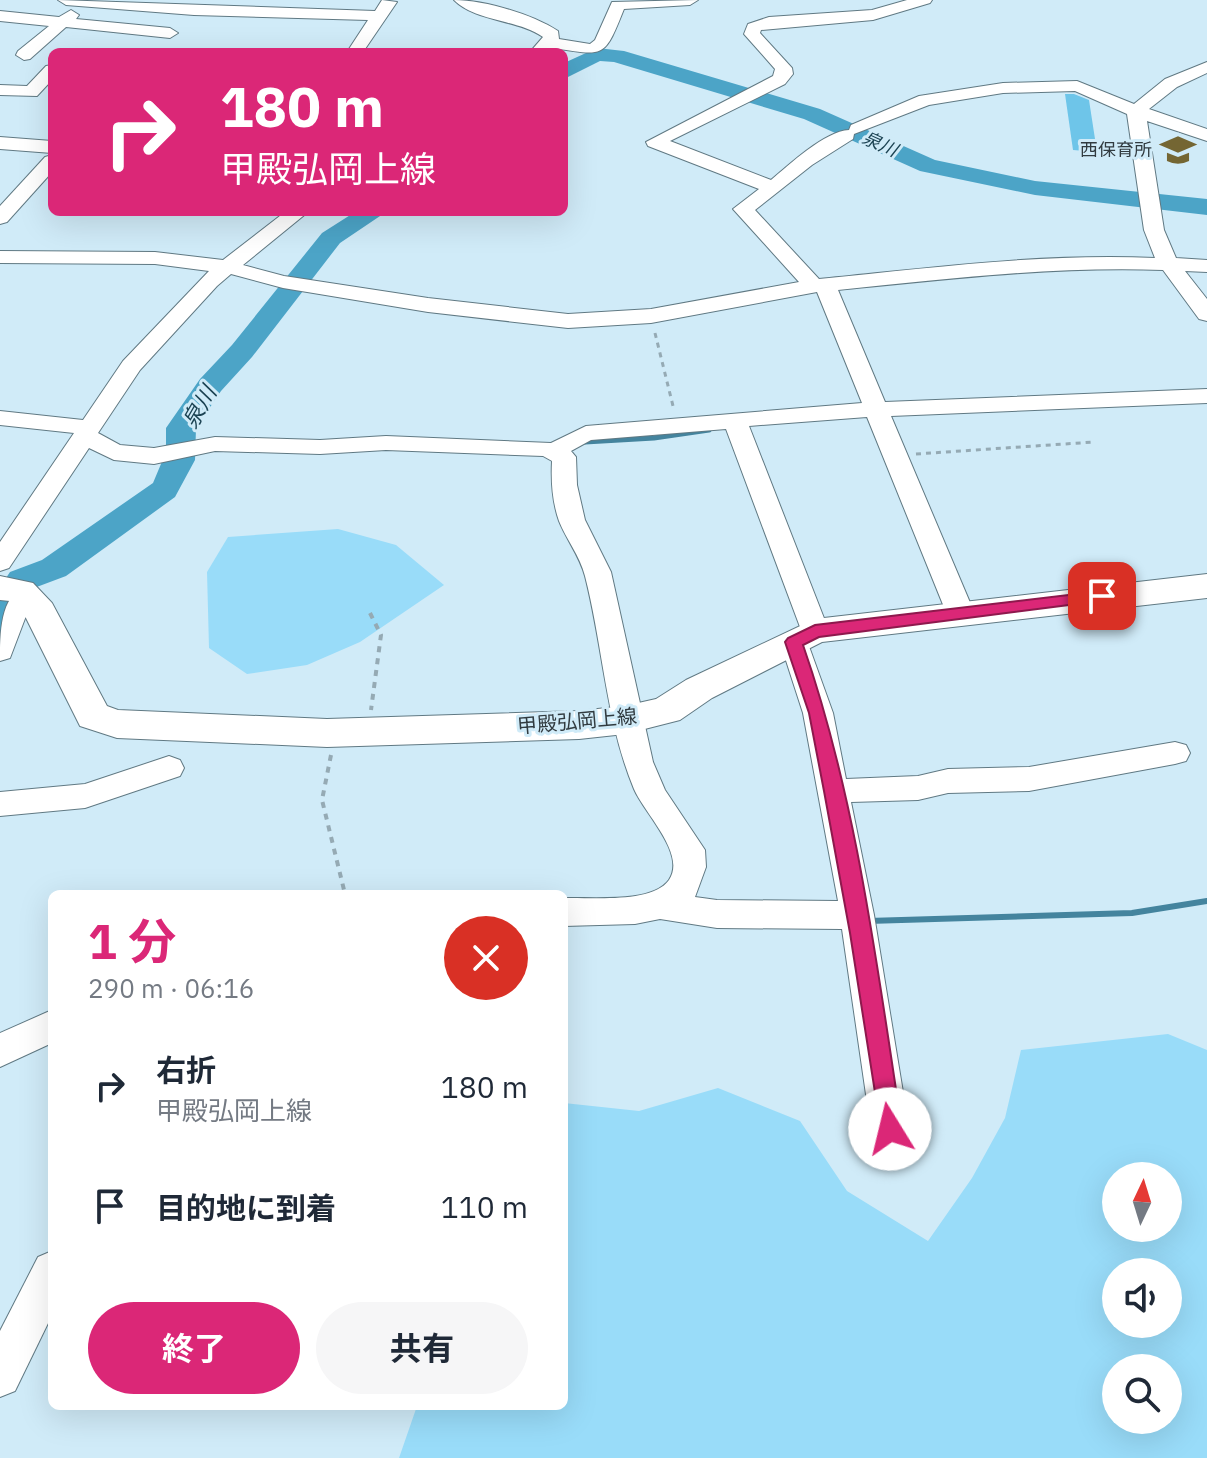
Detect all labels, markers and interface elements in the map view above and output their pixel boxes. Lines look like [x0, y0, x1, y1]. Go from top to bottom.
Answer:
text: 180 m [220, 70, 384, 142]
icon: right [88, 80, 192, 184]
water label: 泉川 [859, 126, 903, 162]
school or university icon: 西保育所 [1159, 131, 1197, 169]
place label: 西保育所 [1080, 138, 1152, 161]
text: 甲殿弘岡上線 [220, 145, 436, 192]
water label: 泉川 [175, 379, 223, 433]
pin [1068, 562, 1136, 630]
icon: arrive [1080, 574, 1124, 618]
street label: 甲殿弘岡上線 [516, 702, 638, 739]
text: 1 分 [88, 910, 176, 972]
button: close [444, 916, 528, 1000]
text: 290 m · 06:16 [88, 971, 254, 1005]
text: 右折 [156, 1050, 216, 1089]
icon: right [88, 1064, 132, 1108]
text: 180 m [441, 1067, 528, 1106]
position arrow [848, 1087, 932, 1171]
text: 甲殿弘岡上線 [156, 1093, 312, 1127]
north arrow [1102, 1162, 1182, 1242]
map controls [1102, 1162, 1182, 1434]
icon: arrive [88, 1184, 132, 1228]
text: 110 m [441, 1187, 528, 1226]
text: 目的地に到着 [156, 1188, 336, 1227]
button: sound [1102, 1258, 1182, 1338]
button: 終了 [88, 1302, 300, 1394]
button: 共有 [316, 1302, 528, 1394]
button: search [1102, 1354, 1182, 1434]

